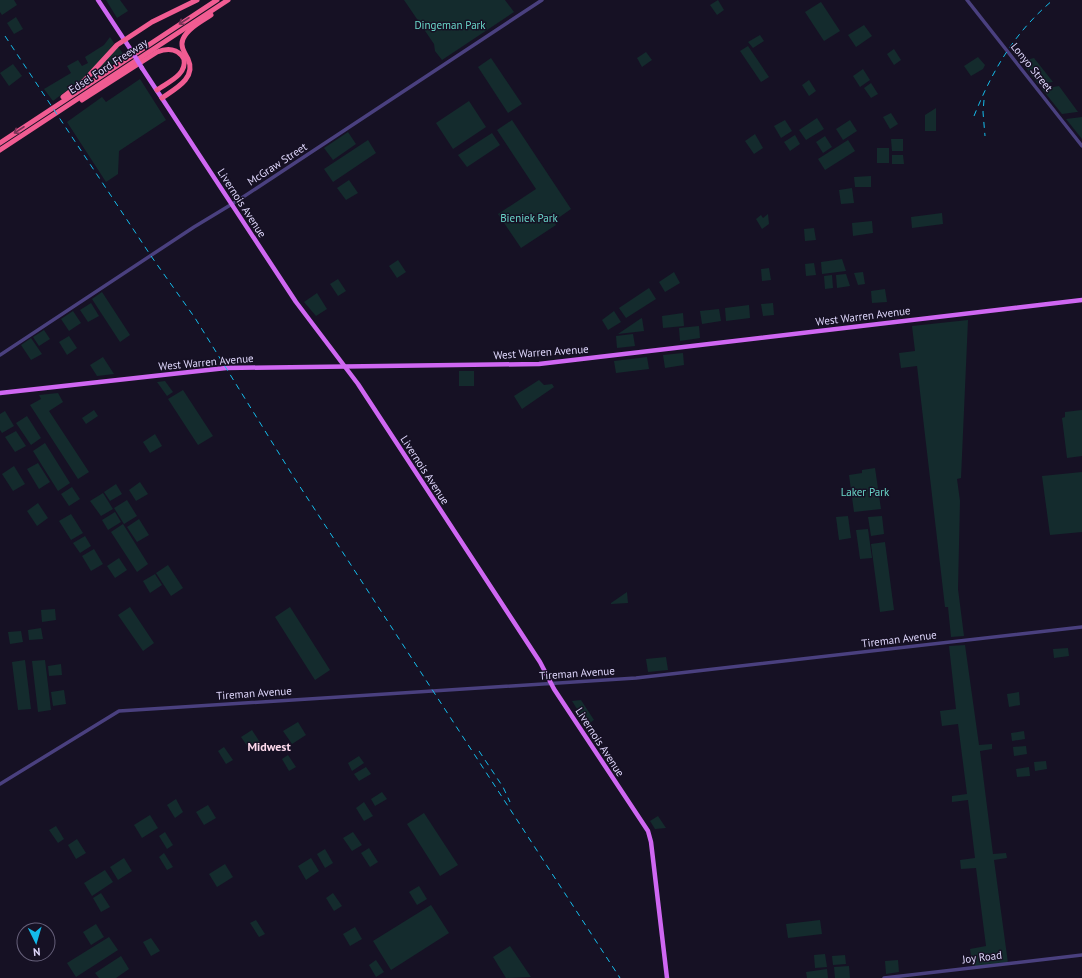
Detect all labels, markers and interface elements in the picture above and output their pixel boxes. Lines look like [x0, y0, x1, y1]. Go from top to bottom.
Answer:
one-way arrow [178, 18, 190, 26]
park label: Dingeman Park [414, 18, 486, 32]
street label: Edsel Ford Freeway [66, 35, 151, 97]
street label: Lonyo Street [1008, 40, 1056, 94]
one-way arrow [13, 126, 25, 134]
street label: McGraw Street [244, 139, 310, 189]
street label: Livernois Avenue [214, 166, 270, 241]
park label: Bieniek Park [500, 211, 559, 225]
street label: West Warren Avenue [815, 303, 912, 329]
street label: West Warren Avenue [493, 342, 590, 362]
street label: West Warren Avenue [158, 351, 255, 373]
street label: Livernois Avenue [397, 433, 453, 508]
park label: Laker Park [841, 485, 890, 499]
street label: Tireman Avenue [861, 627, 938, 651]
street label: Tireman Avenue [539, 663, 616, 683]
street label: Tireman Avenue [216, 683, 293, 703]
street label: Livernois Avenue [572, 705, 628, 780]
district label: Midwest [247, 739, 291, 754]
north arrow [16, 922, 56, 962]
text: N [33, 945, 41, 959]
street label: Joy Road [960, 948, 1003, 967]

